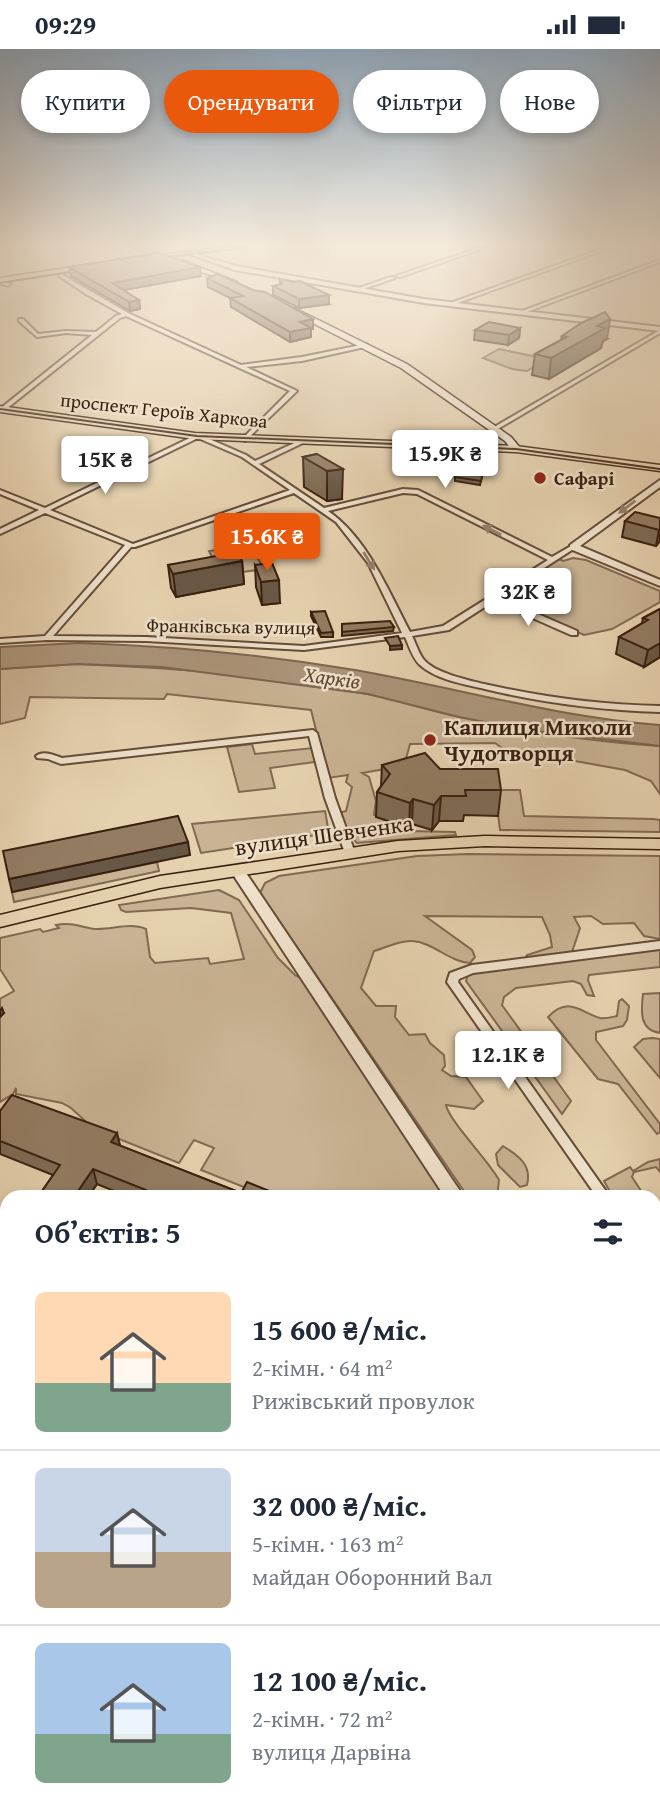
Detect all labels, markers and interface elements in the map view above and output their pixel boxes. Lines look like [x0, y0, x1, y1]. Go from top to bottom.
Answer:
text: 09:29 [35, 5, 96, 44]
chip: Купити [21, 70, 150, 133]
chip: Орендувати [164, 70, 339, 133]
chip: Фільтри [353, 70, 486, 133]
chip: Нове [500, 70, 599, 133]
street label: проспект Героїв Харкова [59, 385, 269, 435]
pin: 15.9K ₴ [380, 431, 510, 490]
text: 15.9K ₴ [408, 436, 482, 469]
pin: 15K ₴ [56, 437, 154, 496]
text: 15K ₴ [77, 442, 133, 475]
place label: Сафарі [554, 464, 614, 492]
marker: Сафарі [532, 470, 548, 486]
one-way arrow [618, 500, 636, 514]
pin: 15.6K ₴ [202, 513, 332, 573]
text: 15.6K ₴ [230, 519, 304, 552]
one-way arrow [482, 524, 502, 535]
one-way arrow [362, 551, 375, 570]
pin: 32K ₴ [479, 569, 577, 628]
text: 32K ₴ [500, 574, 556, 607]
street label: Франківська вулиця [146, 611, 316, 641]
water label: Харків [301, 658, 362, 697]
place label: Каплиця Миколи Чудотворця [444, 710, 632, 769]
marker: Каплиця Миколи Чудотворця [422, 732, 438, 748]
street label: вулиця Шевченка [233, 806, 415, 863]
pin: 12.1K ₴ [443, 1031, 573, 1091]
text: 12.1K ₴ [471, 1037, 545, 1070]
text: Об’єктів: 5 [35, 1210, 181, 1254]
icon: filters [589, 1213, 627, 1251]
text: 15 600 ₴/міс. [252, 1307, 427, 1351]
icon: home [91, 1320, 175, 1404]
text: 2-кімн. · 64 m² [252, 1351, 393, 1384]
text: Рижівський провулок [252, 1384, 475, 1417]
text: 32 000 ₴/міс. [252, 1483, 427, 1527]
icon: home [91, 1496, 175, 1580]
text: 5-кімн. · 163 m² [252, 1527, 404, 1560]
text: майдан Оборонний Вал [252, 1560, 492, 1593]
text: 12 100 ₴/міс. [252, 1658, 427, 1702]
icon: home [91, 1671, 175, 1755]
text: 2-кімн. · 72 m² [252, 1702, 393, 1735]
text: вулиця Дарвіна [252, 1735, 411, 1768]

